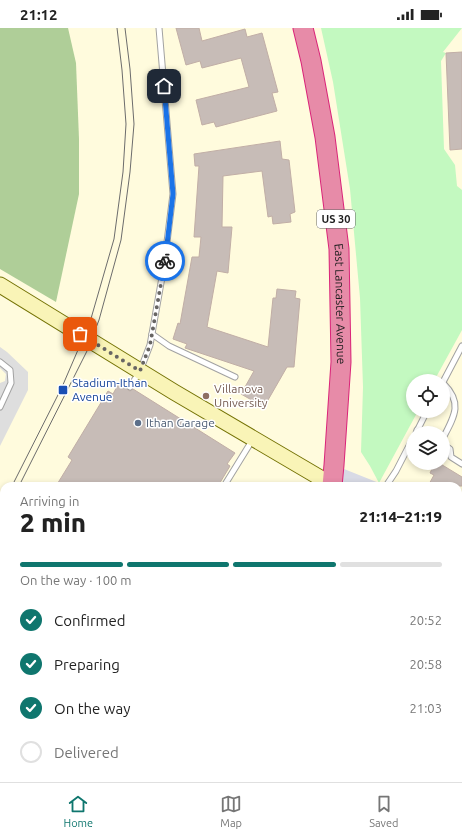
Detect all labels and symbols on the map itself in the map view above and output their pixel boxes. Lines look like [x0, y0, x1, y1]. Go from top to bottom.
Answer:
pin [147, 69, 181, 103]
road number: US 30 [317, 210, 355, 228]
courier [145, 241, 185, 281]
street label: East Lancaster Avenue [332, 243, 348, 364]
pin [63, 317, 97, 351]
place label: Stadium-Ithan Avenue [72, 376, 147, 403]
place label: Villanova University [214, 382, 268, 409]
marker: Stadium-Ithan Avenue [57, 384, 69, 396]
marker: Villanova University [201, 391, 211, 401]
place label: Ithan Garage [146, 416, 215, 429]
marker: Ithan Garage [133, 418, 143, 428]

